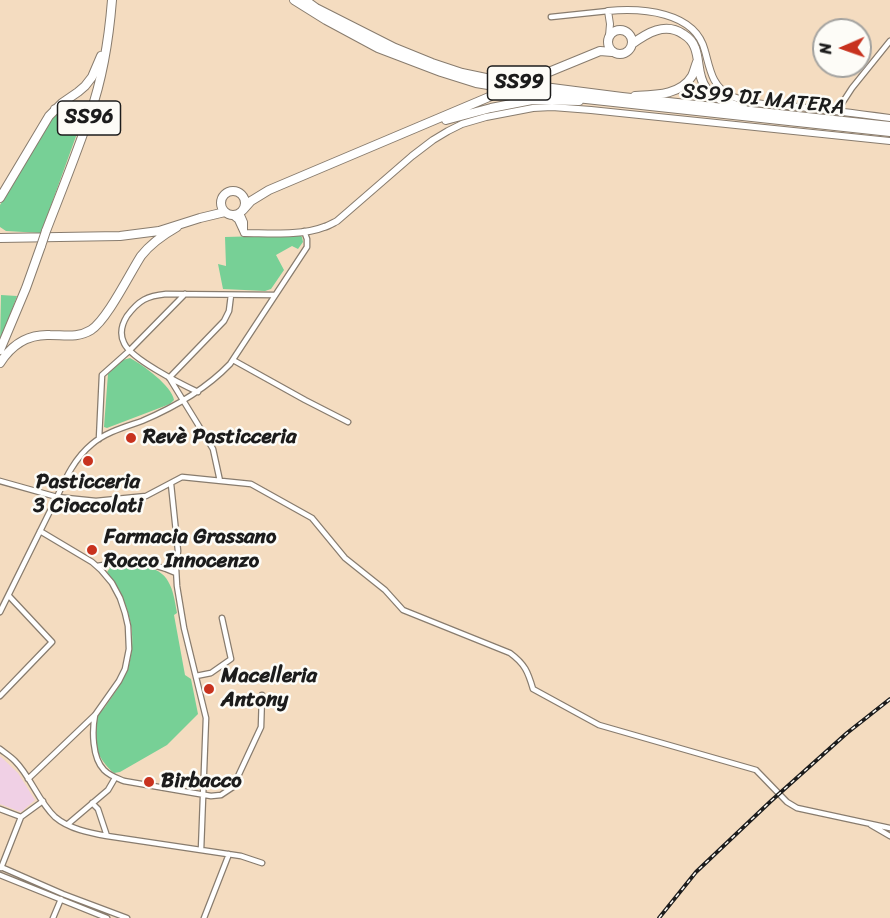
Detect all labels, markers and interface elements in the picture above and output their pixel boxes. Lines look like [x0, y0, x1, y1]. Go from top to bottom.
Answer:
north arrow [812, 18, 872, 78]
text: N [811, 43, 840, 55]
road number: SS99 [488, 66, 550, 100]
street label: SS99 DI MATERA [680, 79, 846, 121]
road number: SS96 [58, 101, 121, 135]
place label: Revè Pasticceria [143, 425, 297, 451]
marker: Revè Pasticceria [124, 431, 138, 445]
marker: Pasticceria 3 Cioccolati [81, 454, 95, 468]
place label: Pasticceria 3 Cioccolati [33, 470, 143, 520]
place label: Farmacia Grassano Rocco Innocenzo [104, 525, 276, 575]
marker: Farmacia Grassano Rocco Innocenzo [85, 543, 99, 557]
place label: Macelleria Antony [221, 664, 317, 714]
marker: Macelleria Antony [202, 682, 216, 696]
place label: Birbacco [161, 769, 242, 795]
marker: Birbacco [142, 775, 156, 789]

